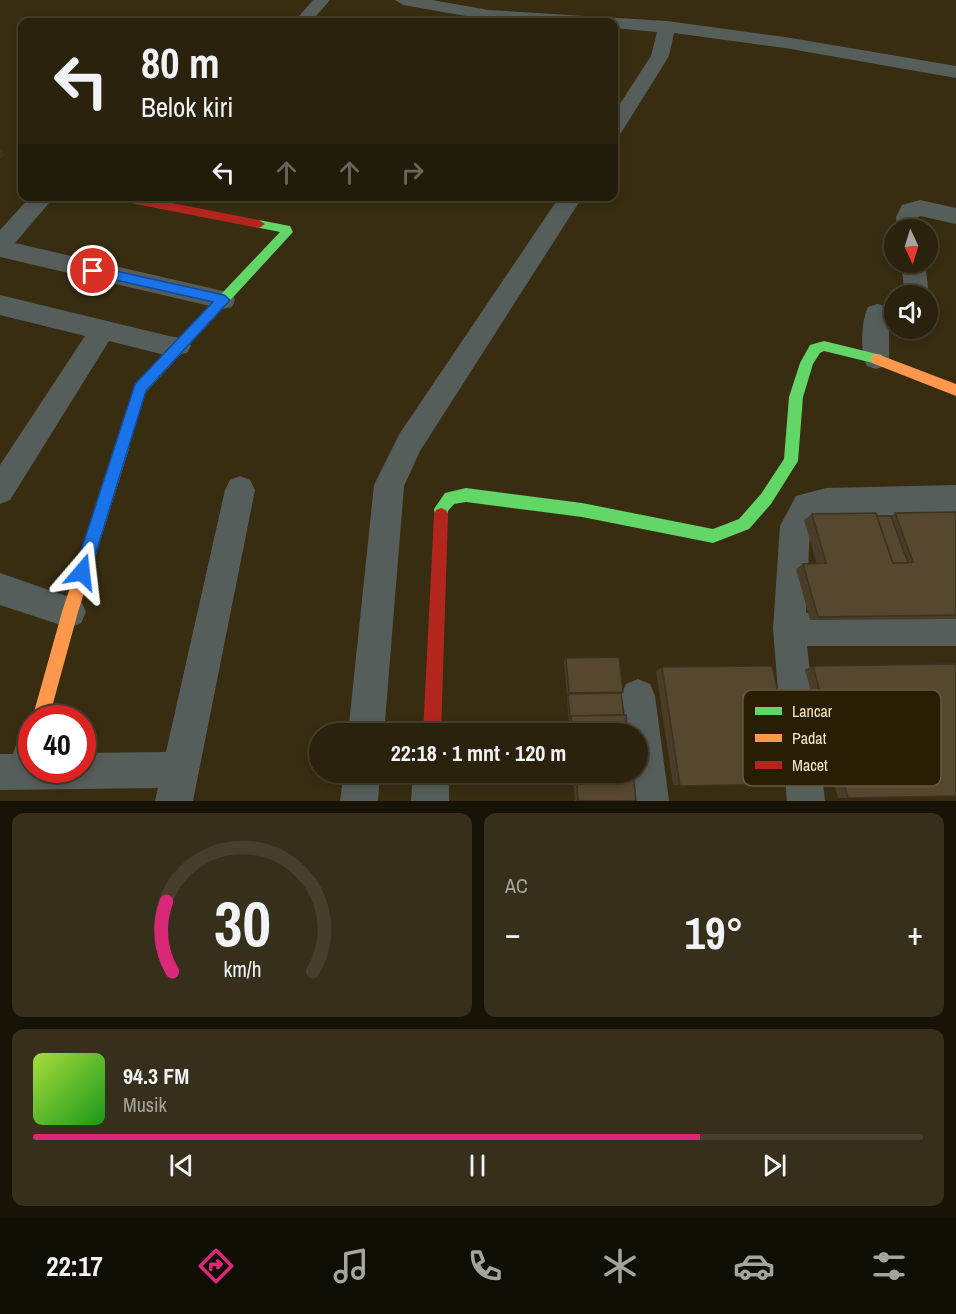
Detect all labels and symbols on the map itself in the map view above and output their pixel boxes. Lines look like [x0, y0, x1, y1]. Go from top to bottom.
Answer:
north arrow [884, 219, 938, 273]
pin [67, 245, 118, 296]
position arrow [50, 540, 114, 604]
legend [743, 690, 941, 786]
text: Lancar [792, 700, 833, 722]
speed limit sign: 40 [18, 705, 96, 783]
text: Padat [792, 727, 827, 749]
text: Macet [792, 754, 828, 776]

